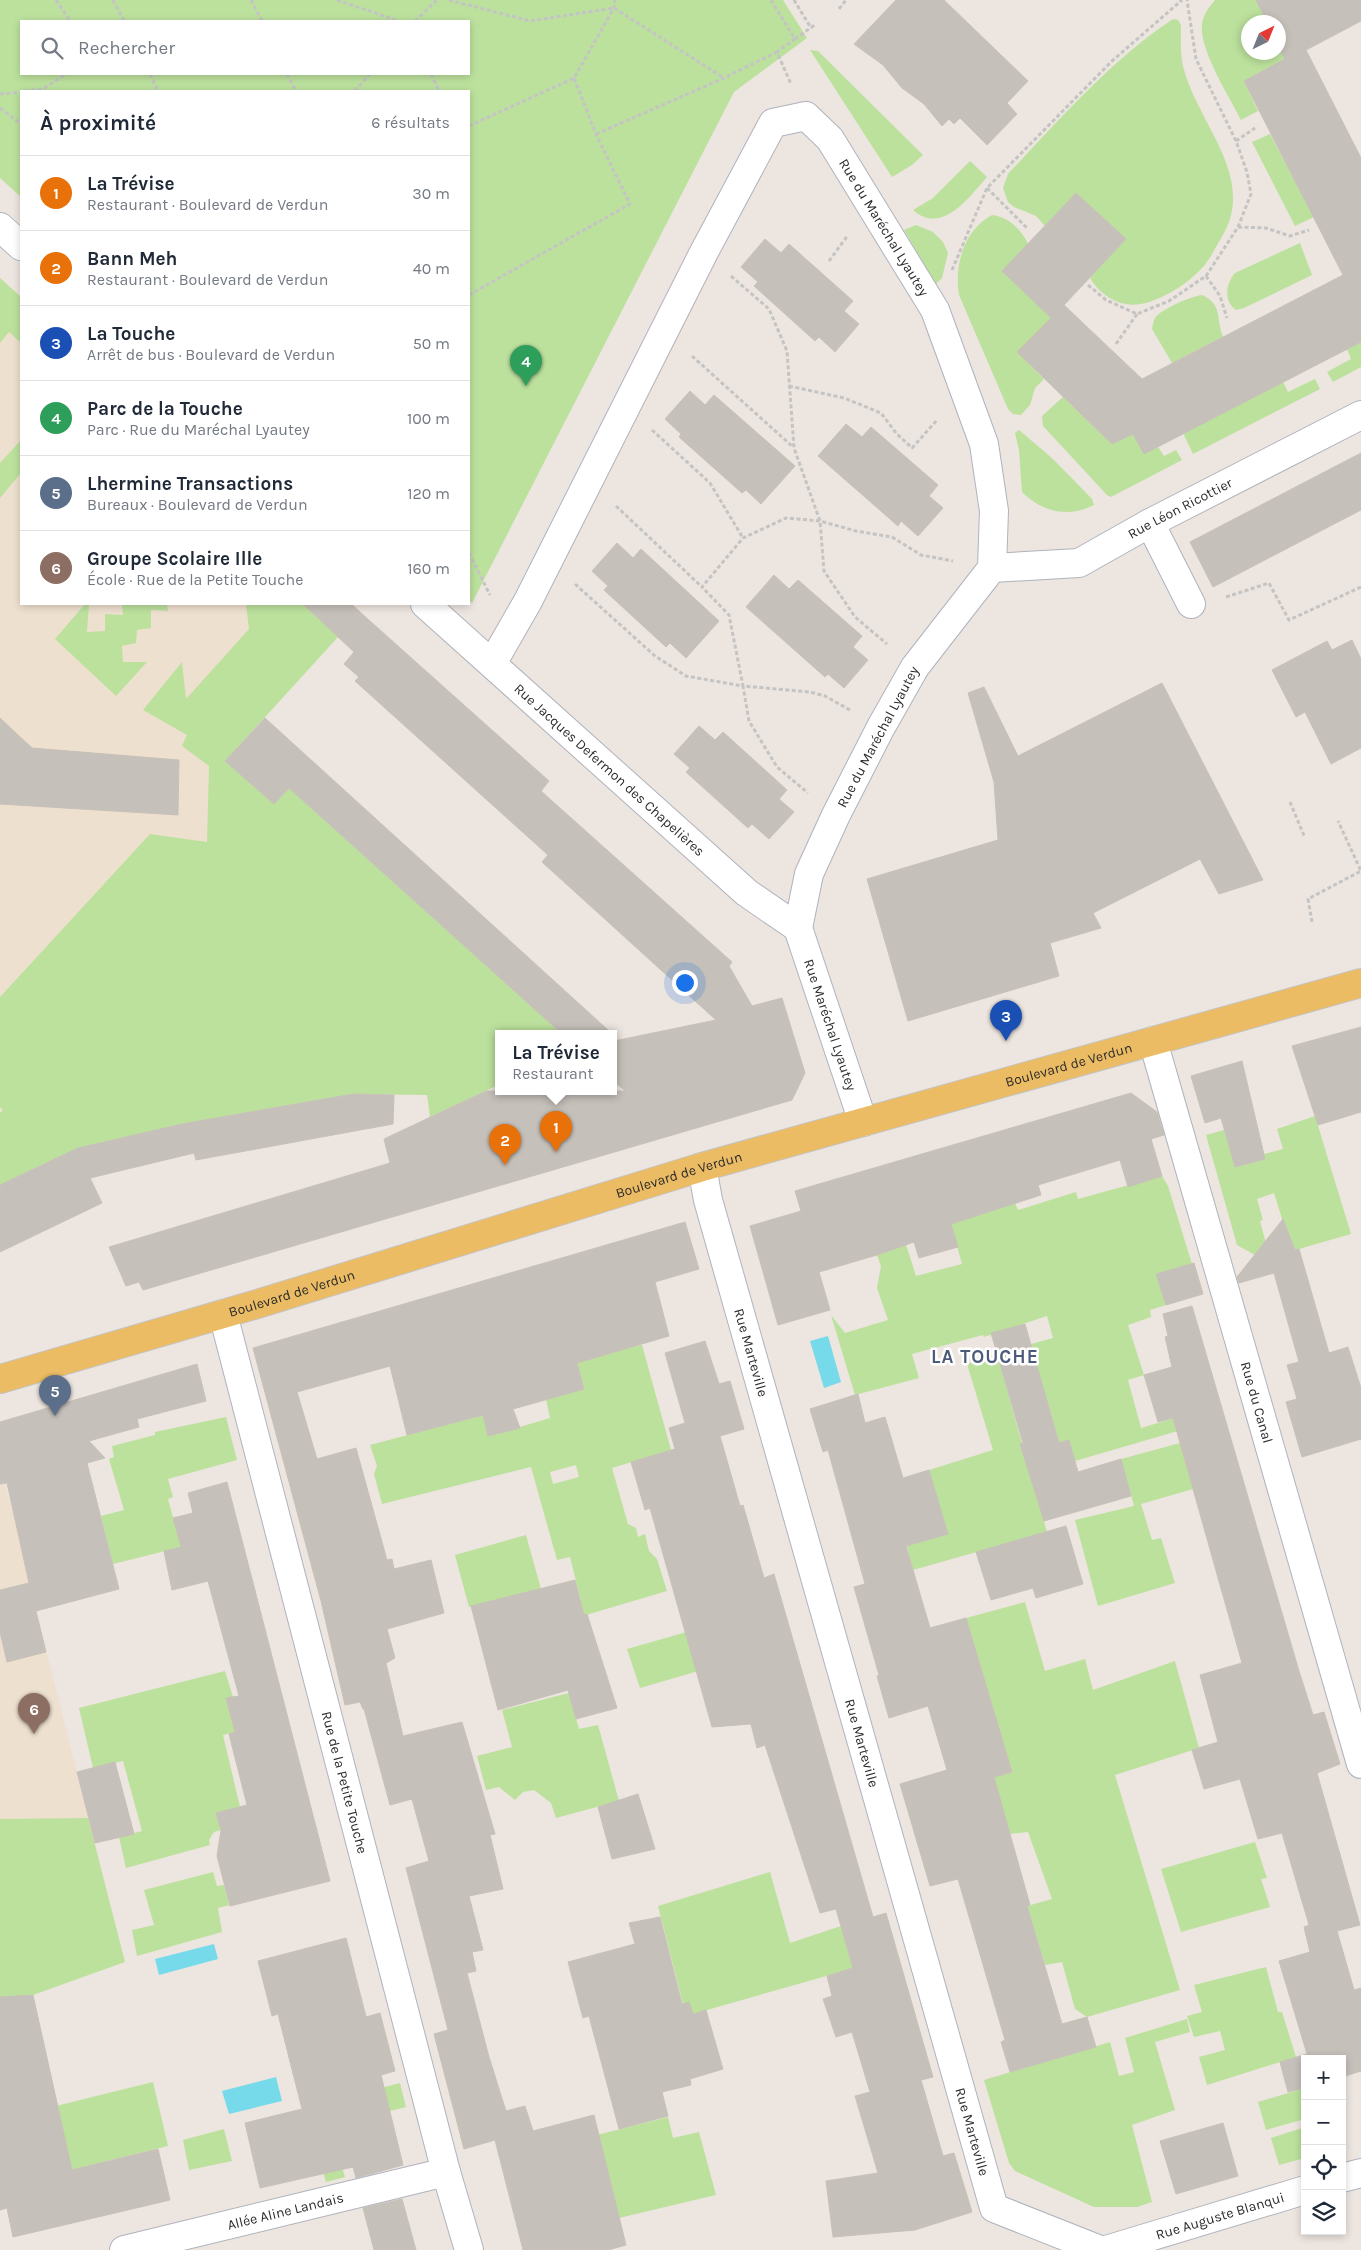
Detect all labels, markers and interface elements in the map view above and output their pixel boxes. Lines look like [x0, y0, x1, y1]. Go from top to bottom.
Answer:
north arrow [1241, 15, 1286, 60]
search box [20, 20, 470, 75]
icon: search [38, 34, 66, 62]
text: Rechercher [78, 37, 175, 59]
text: À proximité [40, 111, 156, 135]
text: 6 résultats [371, 113, 450, 132]
street label: Rue du Maréchal Lyautey [836, 155, 933, 299]
text: La Trévise [87, 173, 175, 195]
text: 1 [53, 184, 59, 203]
text: 30 m [412, 184, 450, 203]
text: Restaurant · Boulevard de Verdun [87, 195, 328, 214]
text: Bann Meh [87, 248, 177, 270]
text: 2 [51, 259, 61, 278]
text: 40 m [413, 259, 450, 278]
text: Restaurant · Boulevard de Verdun [87, 270, 328, 289]
text: La Touche [87, 323, 175, 345]
text: 3 [51, 334, 61, 353]
text: 50 m [413, 334, 450, 353]
text: Arrêt de bus · Boulevard de Verdun [87, 345, 335, 364]
pin: 4 [510, 345, 542, 386]
text: Parc de la Touche [87, 398, 243, 420]
text: 4 [51, 409, 61, 428]
text: 100 m [407, 409, 450, 428]
text: Parc · Rue du Maréchal Lyautey [87, 420, 310, 439]
text: Lhermine Transactions [87, 473, 293, 495]
street label: Rue Léon Ricottier [1125, 474, 1236, 542]
text: 5 [51, 484, 61, 503]
text: 120 m [407, 484, 450, 503]
text: Bureaux · Boulevard de Verdun [87, 495, 308, 514]
text: Groupe Scolaire Ille [87, 548, 262, 570]
text: 6 [51, 559, 61, 578]
text: 160 m [407, 559, 450, 578]
text: École · Rue de la Petite Touche [87, 570, 303, 589]
street label: Rue du Maréchal Lyautey [833, 663, 923, 811]
street label: Rue Jacques Defermon des Chapelières [511, 680, 708, 860]
street label: Rue Maréchal Lyautey [800, 957, 861, 1093]
your location [672, 970, 698, 996]
pin: 3 [990, 1000, 1022, 1041]
popup [495, 1030, 617, 1095]
street label: Boulevard de Verdun [1003, 1039, 1134, 1090]
text: La Trévise [512, 1042, 600, 1064]
text: Restaurant [512, 1064, 593, 1083]
pin: 1 [540, 1111, 572, 1152]
pin: 2 [489, 1124, 521, 1165]
street label: Boulevard de Verdun [614, 1148, 744, 1202]
street label: Boulevard de Verdun [227, 1266, 357, 1320]
street label: Rue Marteville [731, 1306, 772, 1399]
district label: LA TOUCHE [931, 1346, 1039, 1368]
street label: Rue du Canal [1237, 1360, 1277, 1445]
pin: 5 [39, 1375, 71, 1416]
pin: 6 [18, 1693, 50, 1734]
street label: Rue Marteville [841, 1697, 883, 1789]
street label: Rue de la Petite Touche [318, 1709, 371, 1855]
map controls [1301, 2055, 1346, 2235]
button: + [1301, 2055, 1346, 2100]
street label: Rue Marteville [952, 2086, 993, 2178]
button: − [1301, 2100, 1346, 2145]
button: locate [1301, 2145, 1346, 2190]
street label: Rue Auguste Blanqui [1154, 2188, 1286, 2243]
street label: Allée Aline Landais [225, 2189, 345, 2233]
button: layers [1301, 2190, 1346, 2235]

